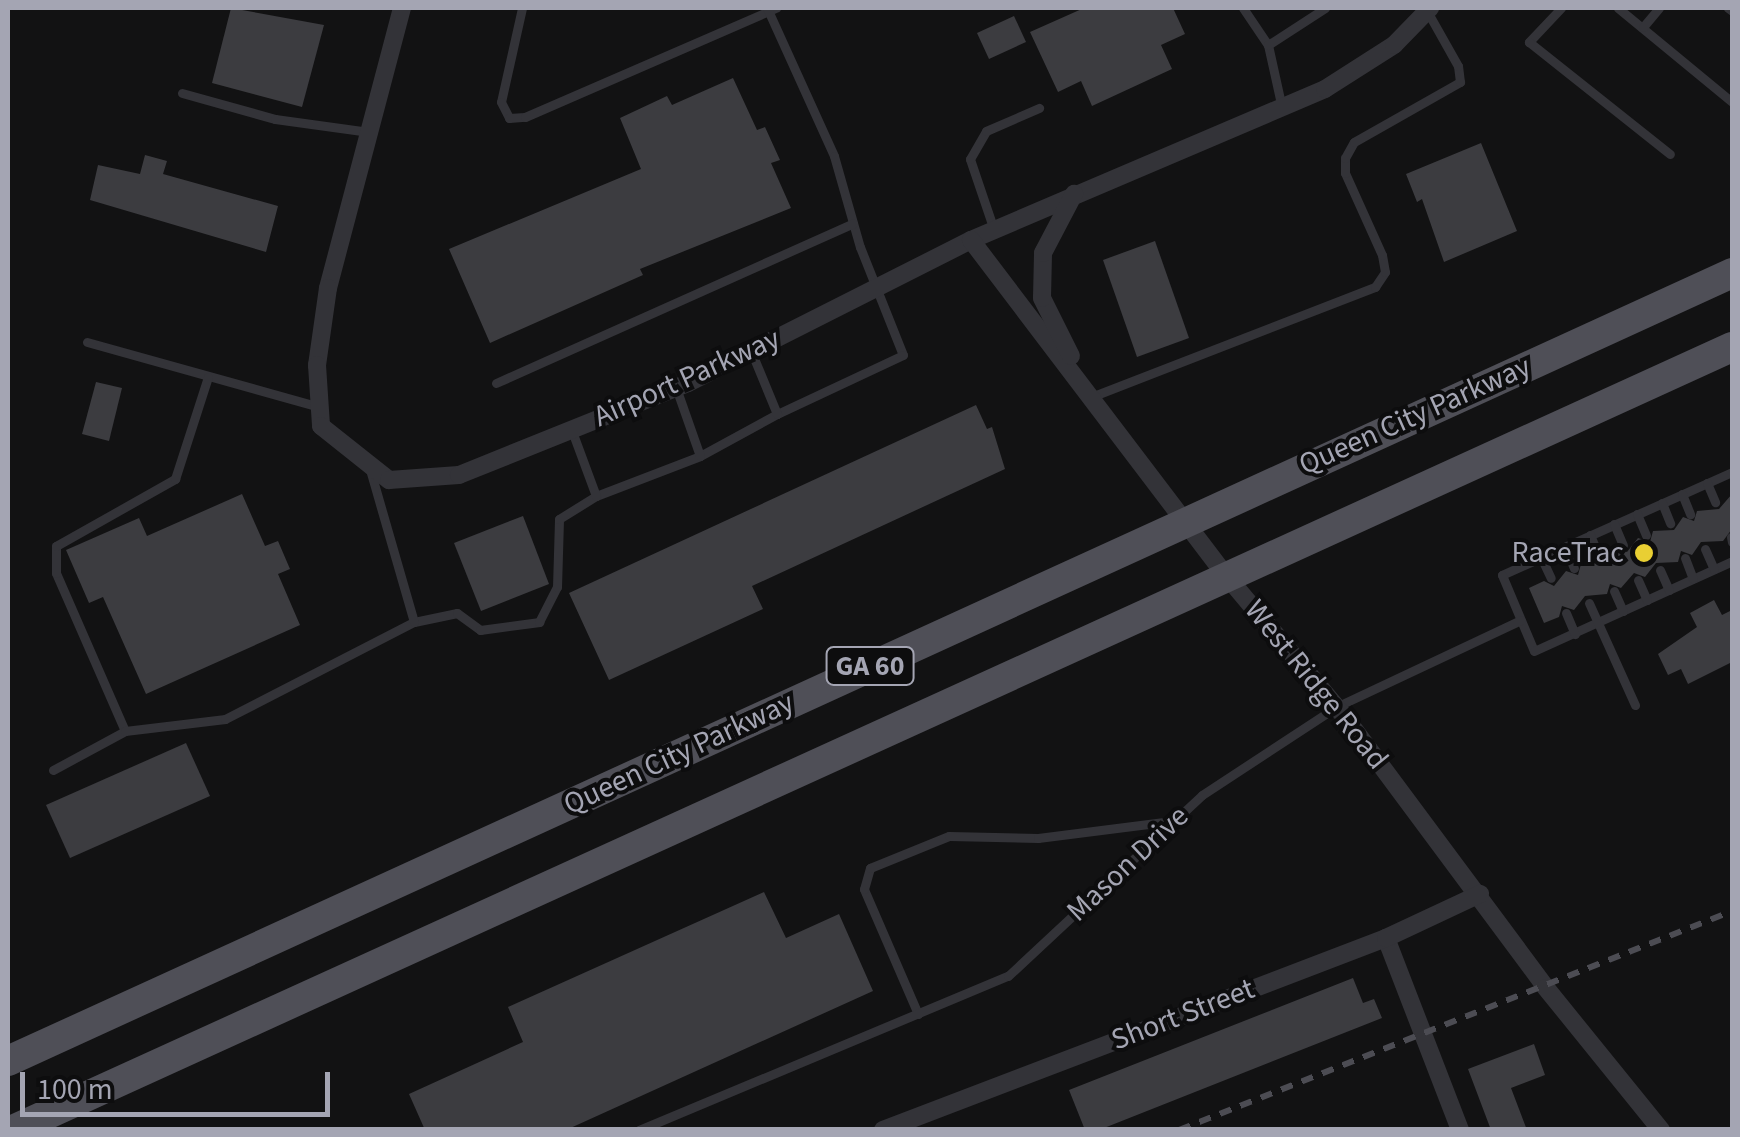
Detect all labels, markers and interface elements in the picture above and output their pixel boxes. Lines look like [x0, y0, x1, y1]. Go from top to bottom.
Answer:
street label: Airport Parkway [588, 321, 786, 435]
street label: Queen City Parkway [1294, 349, 1536, 483]
place label: RaceTrac [1512, 535, 1624, 571]
marker: RaceTrac [1633, 542, 1655, 564]
street label: West Ridge Road [1237, 593, 1395, 777]
road number: GA 60 [825, 643, 915, 689]
street label: Queen City Parkway [558, 685, 800, 823]
street label: Mason Drive [1060, 799, 1196, 929]
street label: Short Street [1106, 971, 1260, 1059]
scale bar [25, 1052, 335, 1114]
text: 100 m [37, 1068, 113, 1111]

